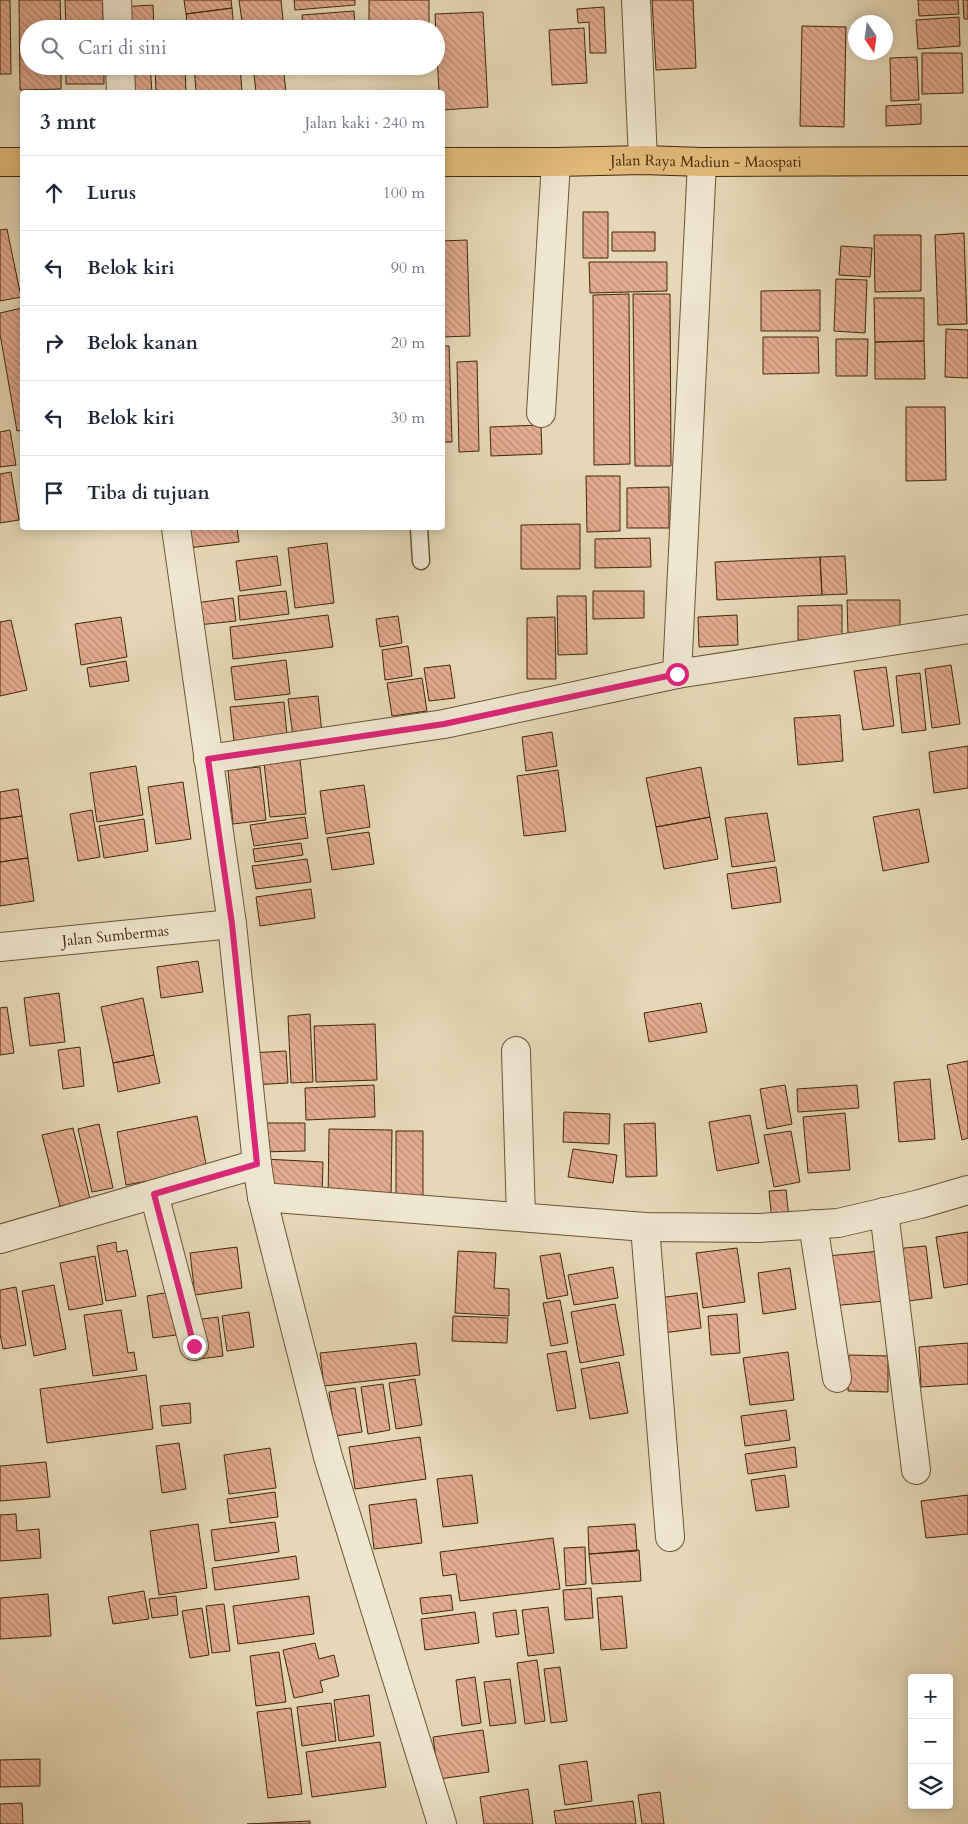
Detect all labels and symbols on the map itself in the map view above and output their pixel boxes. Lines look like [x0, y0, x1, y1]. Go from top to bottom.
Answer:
north arrow [848, 15, 893, 60]
street label: Jalan Raya Madiun - Maospati [608, 150, 802, 172]
route start [666, 663, 689, 686]
street label: Jalan Sumbermas [59, 920, 170, 951]
route end [183, 1335, 206, 1358]

